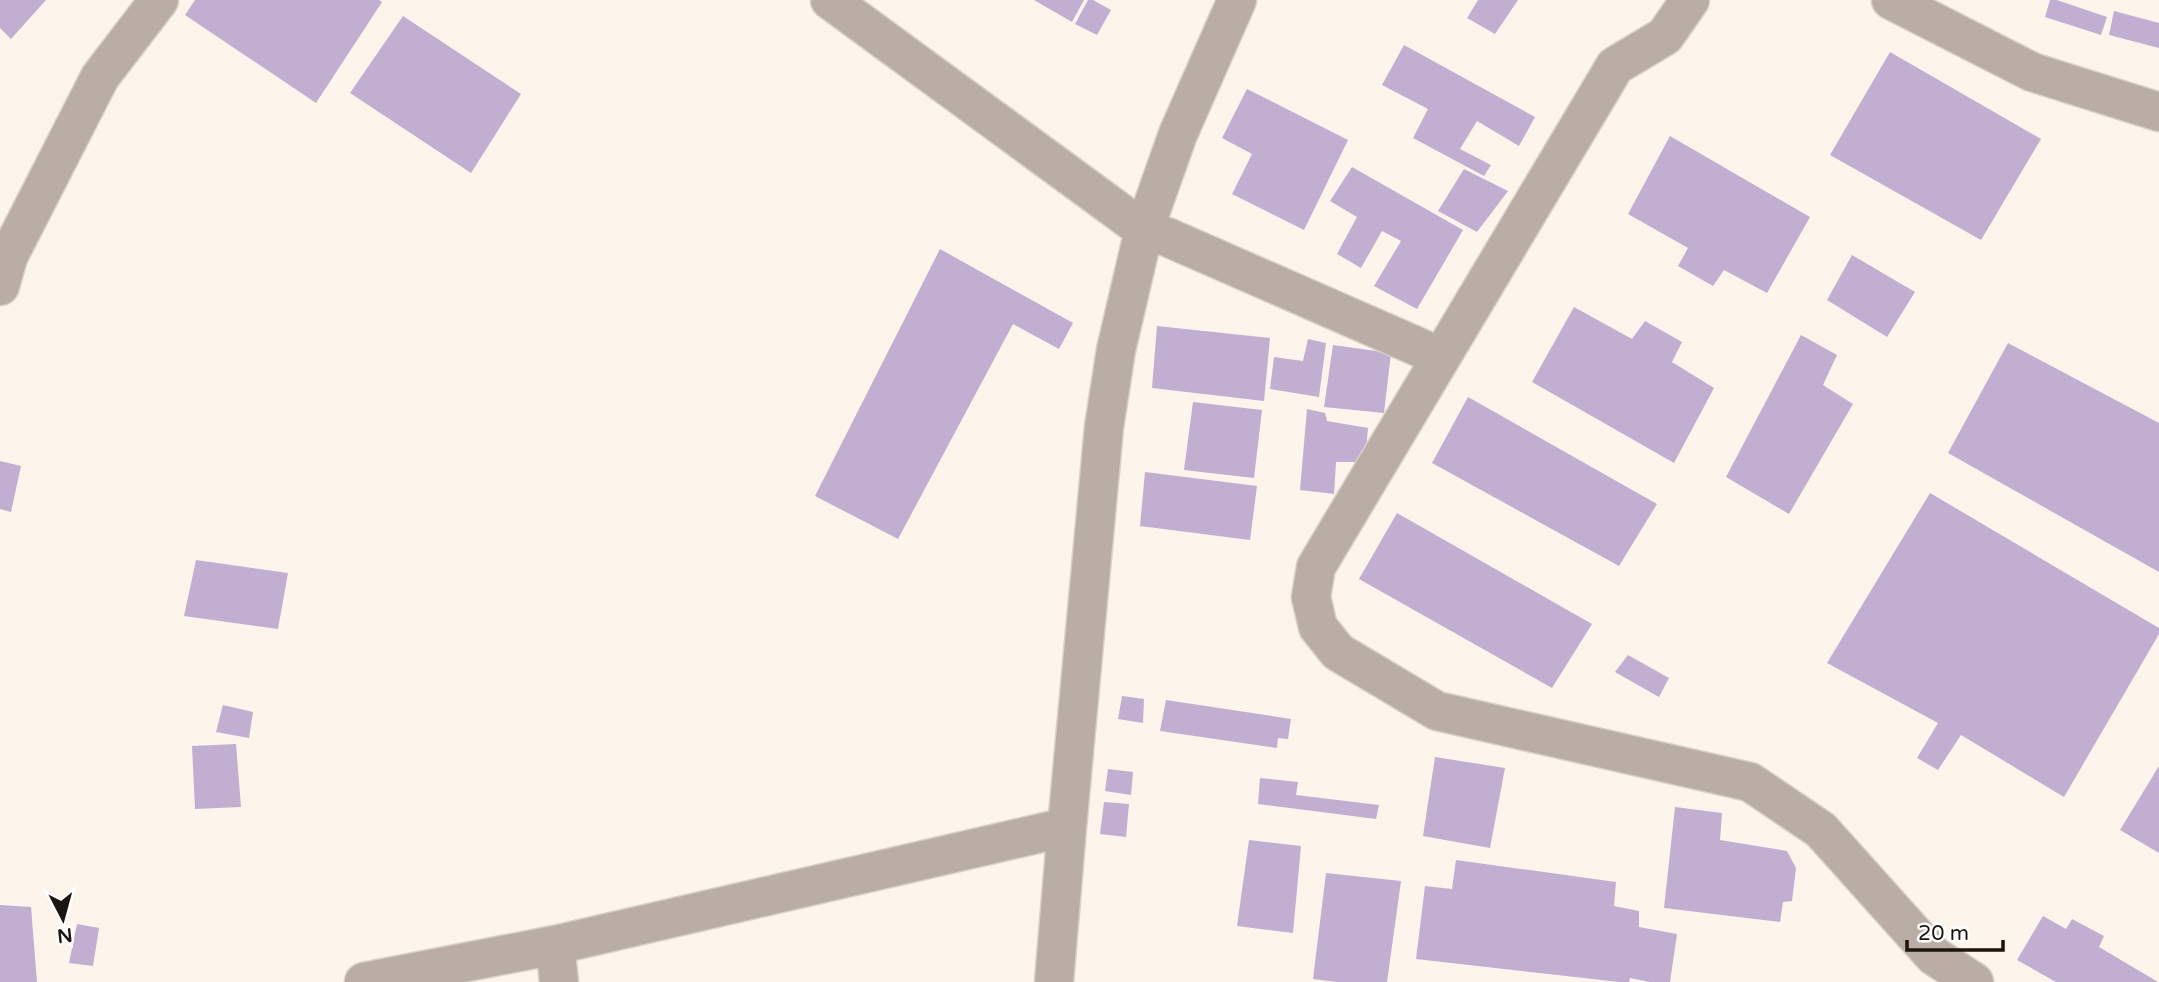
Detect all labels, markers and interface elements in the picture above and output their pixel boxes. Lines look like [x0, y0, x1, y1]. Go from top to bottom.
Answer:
north arrow [28, 884, 98, 954]
scale bar [1907, 908, 2003, 952]
text: 20 m [1918, 921, 1969, 946]
text: N [56, 923, 73, 947]

